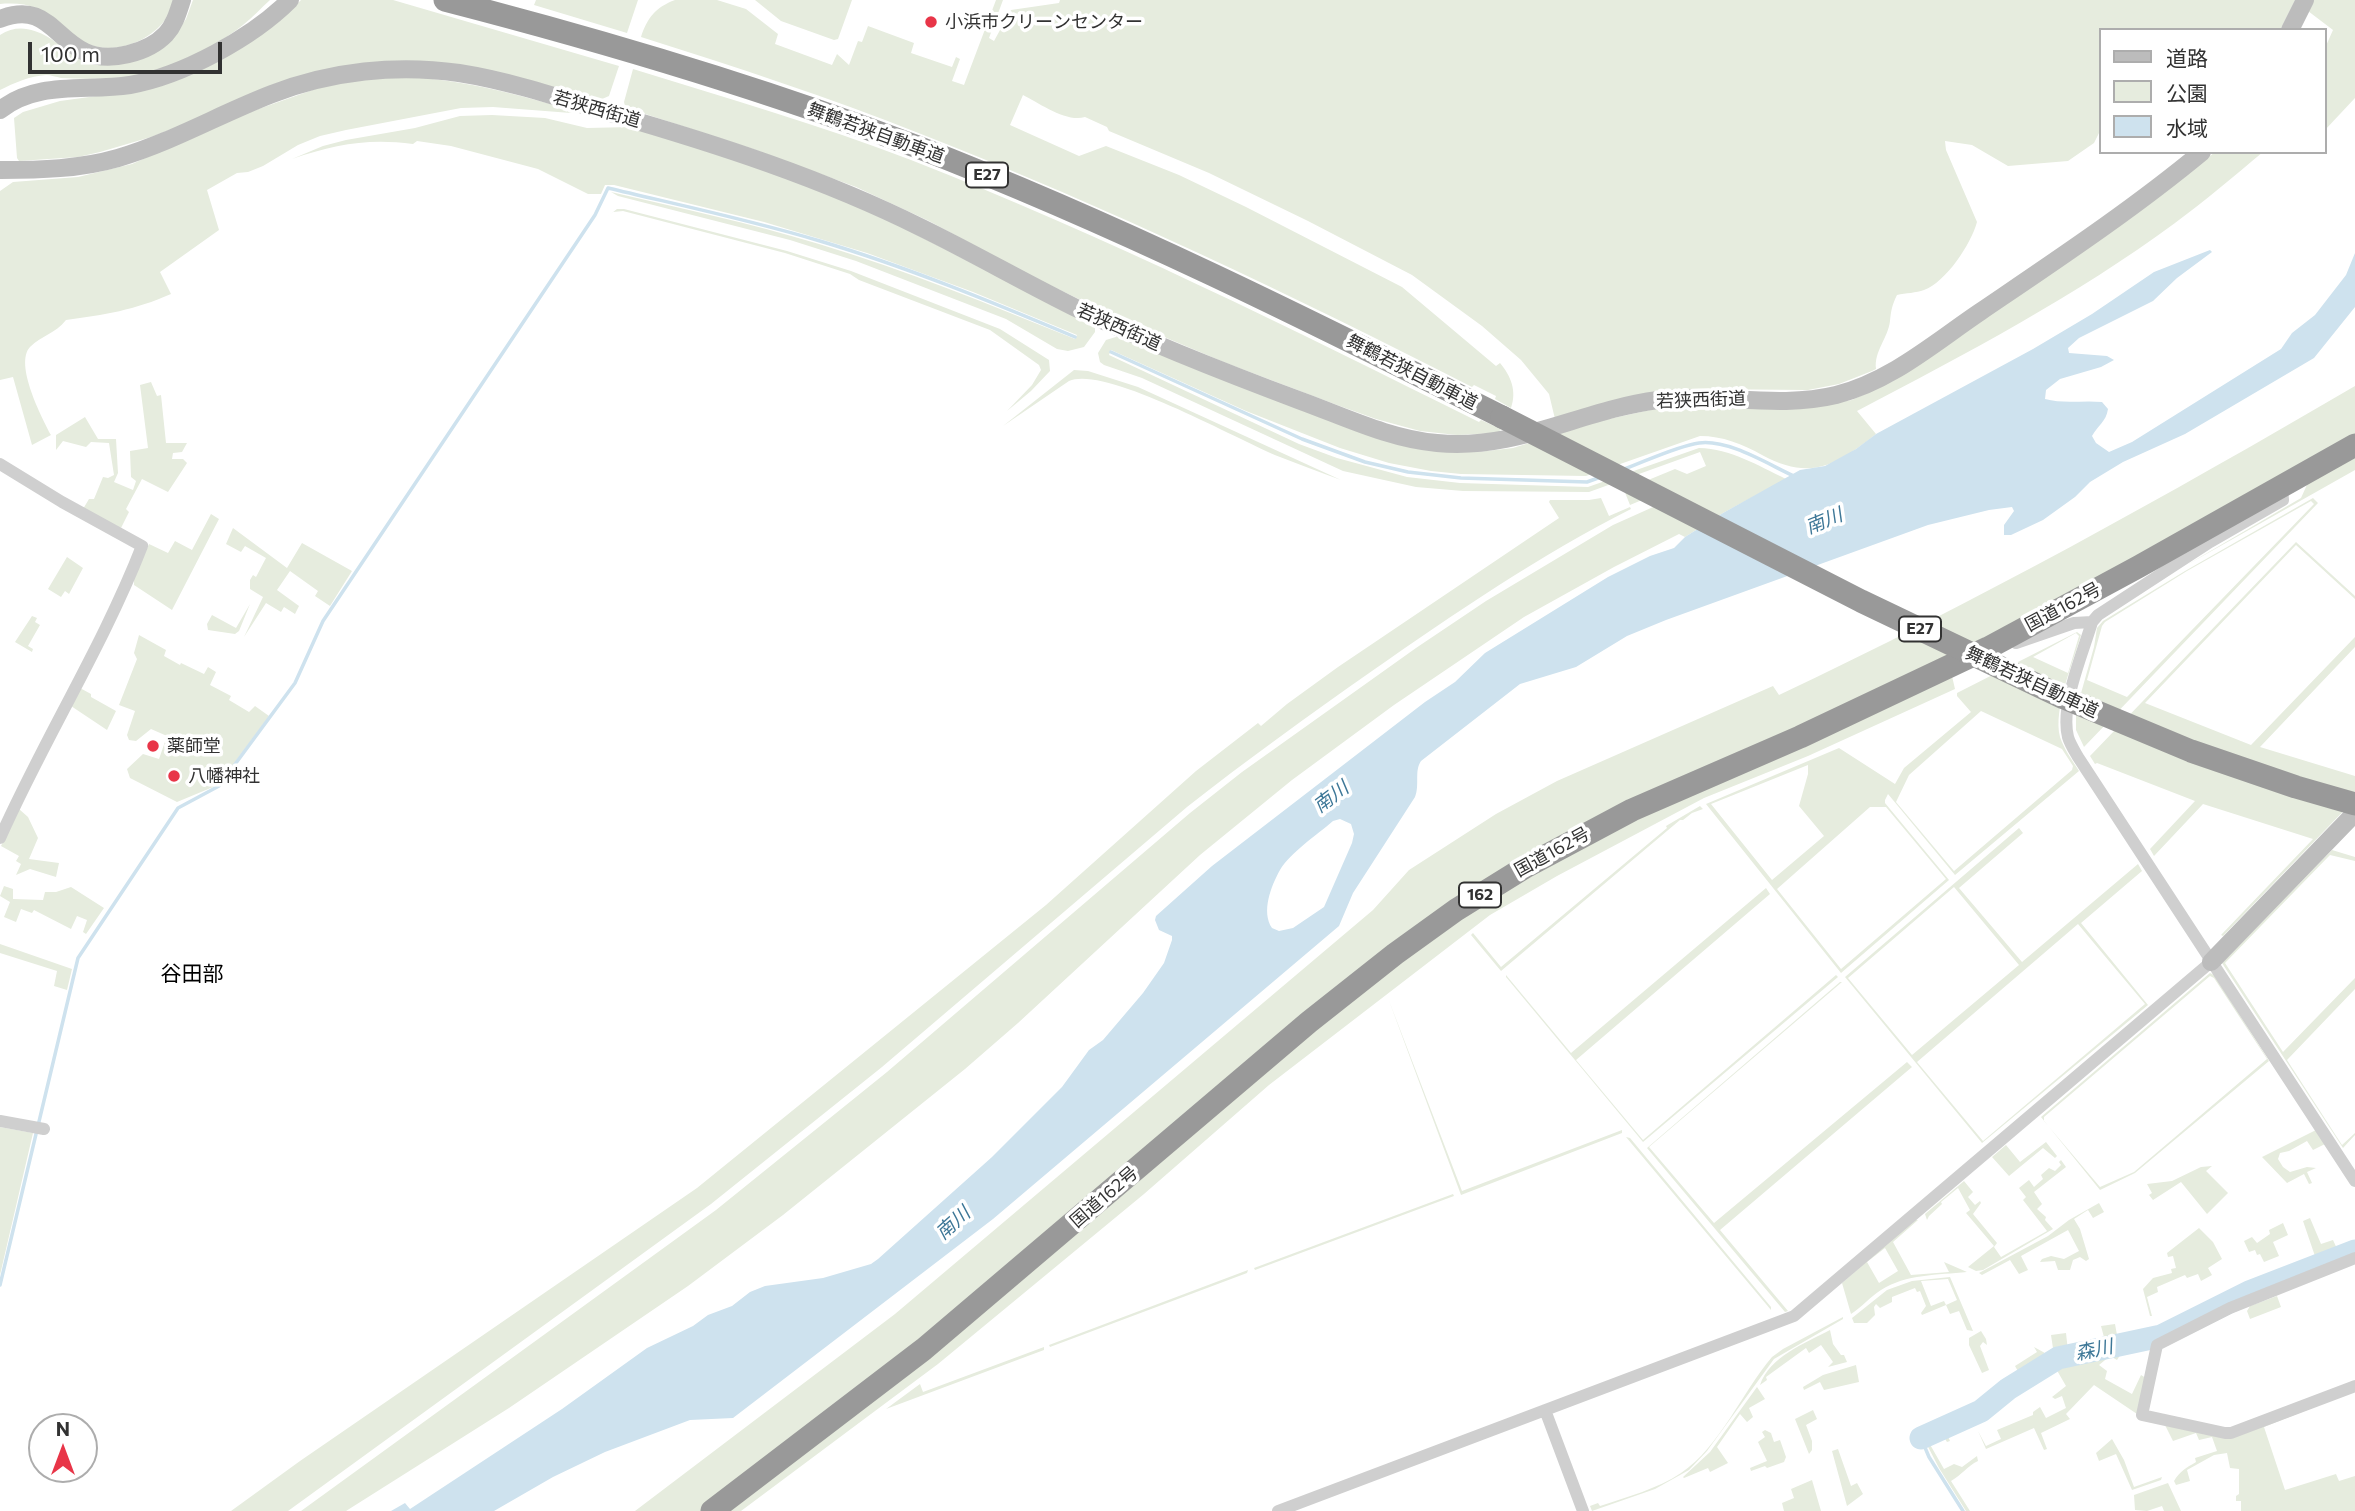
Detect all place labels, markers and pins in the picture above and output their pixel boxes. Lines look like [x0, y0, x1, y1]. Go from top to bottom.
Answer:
place label: 小浜市クリーンセンター [945, 11, 1143, 33]
marker: 小浜市クリーンセンター [923, 14, 939, 30]
place label: 薬師堂 [167, 735, 221, 757]
marker: 薬師堂 [145, 738, 161, 754]
place label: 八幡神社 [188, 765, 260, 787]
marker: 八幡神社 [166, 768, 182, 784]

